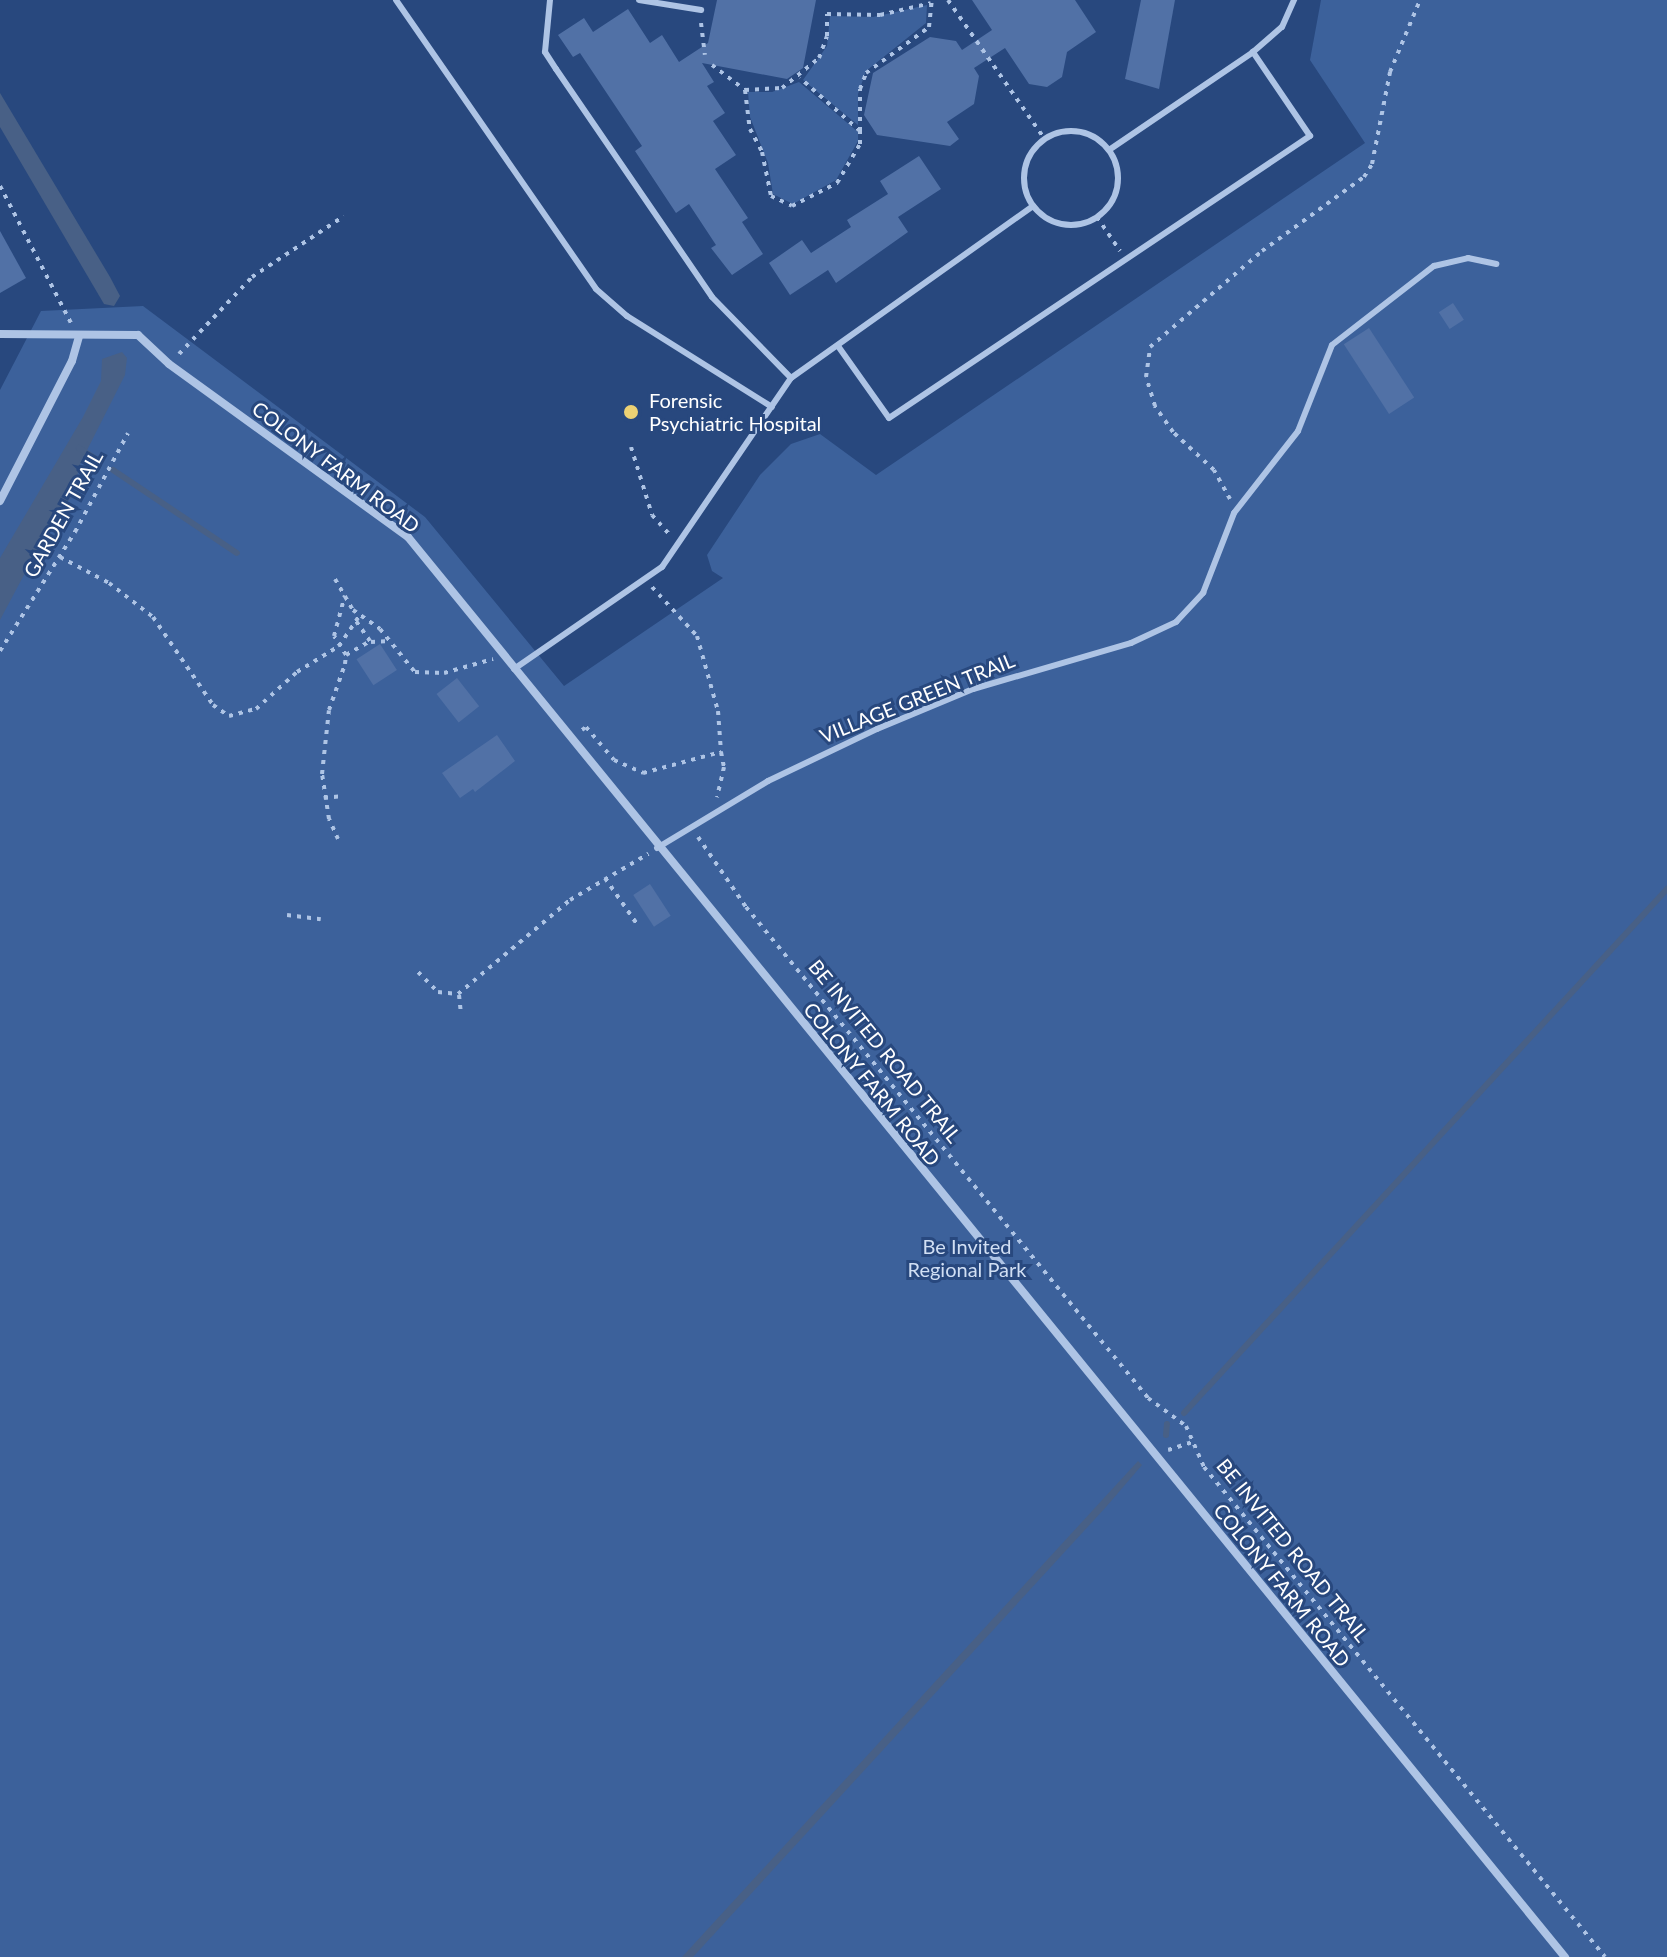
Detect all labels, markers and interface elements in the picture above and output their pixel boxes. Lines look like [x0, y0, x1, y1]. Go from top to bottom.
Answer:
place label: Forensic Psychiatric Hospital [649, 388, 821, 435]
street label: COLONY FARM ROAD [247, 396, 425, 538]
marker: Forensic Psychiatric Hospital [620, 401, 642, 423]
street label: GARDEN TRAIL [18, 446, 108, 582]
street label: VILLAGE GREEN TRAIL [816, 648, 1018, 748]
street label: BE INVITED ROAD TRAIL [804, 954, 966, 1148]
street label: COLONY FARM ROAD [798, 997, 946, 1171]
park label: Be Invited Regional Park [908, 1234, 1026, 1281]
street label: BE INVITED ROAD TRAIL [1212, 1453, 1374, 1647]
street label: COLONY FARM ROAD [1208, 1498, 1356, 1672]

